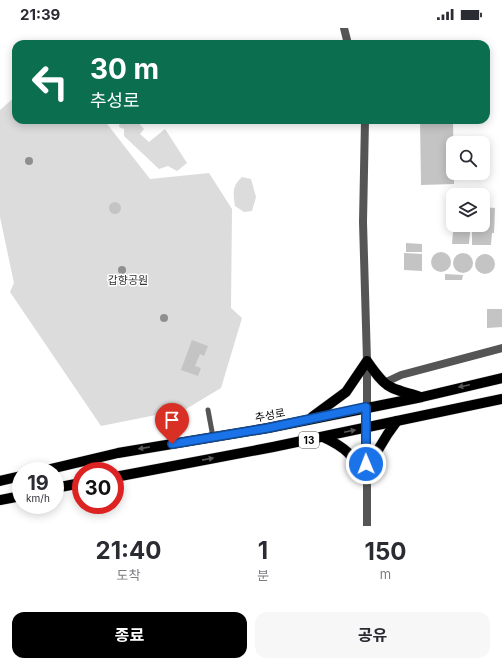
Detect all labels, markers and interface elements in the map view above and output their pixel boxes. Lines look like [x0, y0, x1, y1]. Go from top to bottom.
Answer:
text: 21:39 [20, 5, 60, 24]
text: 30 m [90, 52, 159, 86]
icon: left [24, 56, 76, 108]
text: 추성로 [90, 90, 140, 111]
map controls [446, 136, 490, 232]
button: search [446, 136, 490, 180]
button: layers [446, 188, 490, 232]
park label: 갑향공원 [108, 273, 148, 287]
one-way arrow [458, 383, 470, 389]
pin [155, 403, 189, 444]
street label: 추성로 [254, 405, 286, 425]
icon: arrive [161, 409, 183, 431]
one-way arrow [343, 428, 356, 434]
road number: 13 [299, 432, 319, 448]
position arrow [345, 443, 387, 485]
one-way arrow [138, 445, 150, 451]
one-way arrow [202, 456, 215, 462]
speed limit sign: 30 [72, 462, 124, 514]
text: 19 [27, 471, 49, 495]
text: km/h [26, 492, 50, 504]
text: 21:40 [96, 536, 161, 565]
text: 1 [258, 536, 268, 565]
text: 150 [365, 537, 406, 566]
text: m [380, 566, 391, 582]
text: 도착 [117, 567, 140, 583]
text: 분 [257, 567, 269, 583]
button: 종료 [12, 612, 247, 658]
button: 공유 [255, 612, 490, 658]

